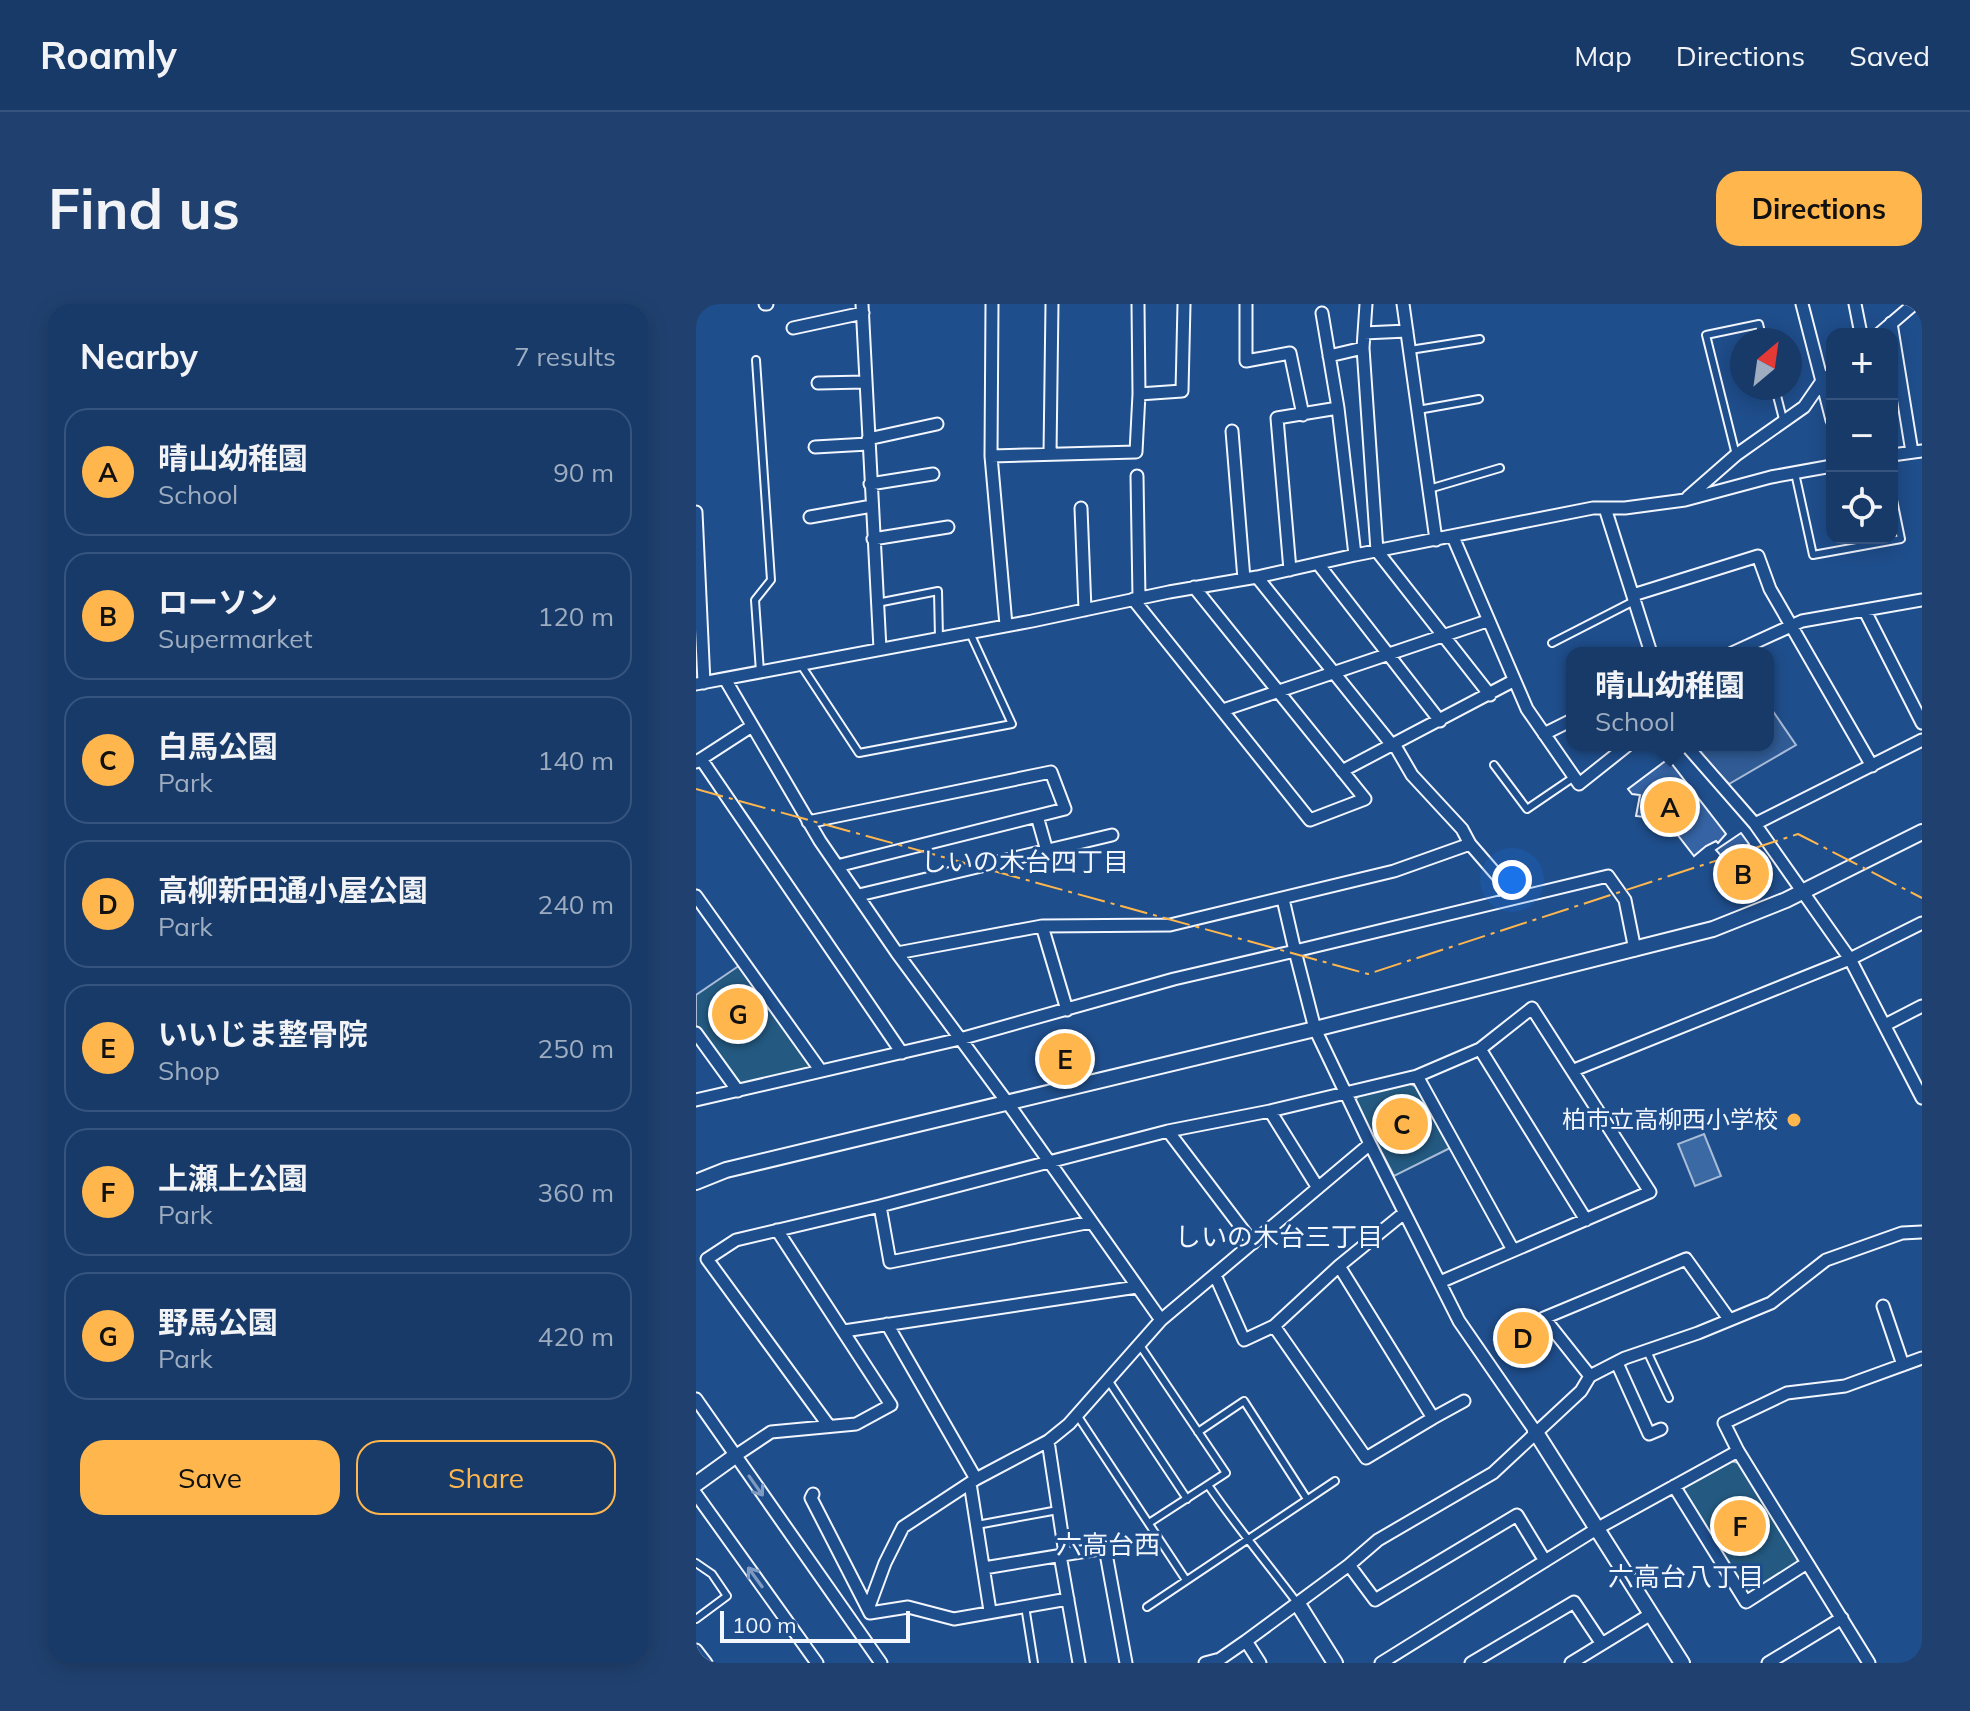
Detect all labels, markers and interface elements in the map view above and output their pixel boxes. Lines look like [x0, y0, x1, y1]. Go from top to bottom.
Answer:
text: Roamly [40, 31, 177, 79]
text: Map [1574, 38, 1632, 73]
text: Directions [1676, 38, 1805, 73]
text: Saved [1849, 38, 1930, 73]
button: Directions [1716, 171, 1922, 246]
text: Find us [48, 173, 240, 243]
north arrow [1730, 328, 1802, 400]
map controls [1826, 328, 1898, 544]
button: + [1826, 328, 1898, 400]
text: Nearby [80, 335, 198, 378]
text: 7 results [514, 340, 616, 373]
button: − [1826, 400, 1898, 472]
text: 晴山幼稚園 [158, 439, 308, 477]
text: A [98, 456, 118, 489]
text: 90 m [553, 456, 614, 489]
button: locate [1826, 472, 1898, 544]
text: School [158, 478, 238, 511]
text: ローソン [158, 583, 278, 621]
text: B [99, 600, 117, 633]
text: 120 m [538, 600, 614, 633]
text: Supermarket [158, 622, 313, 655]
popup [1566, 647, 1774, 751]
text: 晴山幼稚園 [1595, 666, 1745, 704]
text: School [1595, 705, 1675, 738]
text: 白馬公園 [158, 727, 278, 765]
text: C [99, 744, 117, 777]
text: 140 m [538, 744, 614, 777]
text: Park [158, 766, 213, 799]
pin: A [1644, 777, 1696, 837]
pin: B [1717, 844, 1769, 904]
district label: しいの木台四丁目 [921, 845, 1129, 878]
your location [1492, 860, 1532, 900]
text: 高柳新田通小屋公園 [158, 871, 428, 909]
text: D [98, 888, 118, 921]
text: 240 m [538, 888, 614, 921]
text: Park [158, 910, 213, 943]
pin: G [712, 984, 764, 1044]
text: いいじま整骨院 [158, 1015, 368, 1053]
pin: E [1039, 1029, 1091, 1089]
text: E [100, 1032, 116, 1065]
text: 250 m [538, 1032, 614, 1065]
text: Shop [158, 1054, 220, 1087]
pin: C [1376, 1094, 1428, 1154]
place label: 柏市立高柳西小学校 [1562, 1104, 1778, 1134]
marker: 柏市立高柳西小学校 [1785, 1111, 1803, 1129]
text: 上瀬上公園 [158, 1159, 308, 1197]
text: F [101, 1176, 115, 1209]
text: 360 m [538, 1176, 614, 1209]
text: Park [158, 1198, 213, 1231]
district label: しいの木台三丁目 [1175, 1220, 1383, 1253]
text: 野馬公園 [158, 1303, 278, 1341]
pin: D [1497, 1308, 1549, 1368]
text: G [98, 1320, 118, 1353]
text: 420 m [538, 1320, 614, 1353]
text: Park [158, 1342, 213, 1375]
button: Save [80, 1440, 340, 1515]
button: Share [356, 1440, 616, 1515]
one-way arrow [748, 1475, 764, 1497]
pin: F [1714, 1496, 1766, 1556]
district label: 六高台西 [1056, 1528, 1160, 1561]
district label: 六高台八丁目 [1608, 1560, 1764, 1593]
one-way arrow [746, 1567, 763, 1589]
scale bar [720, 1607, 910, 1643]
text: 100 m [732, 1611, 797, 1639]

